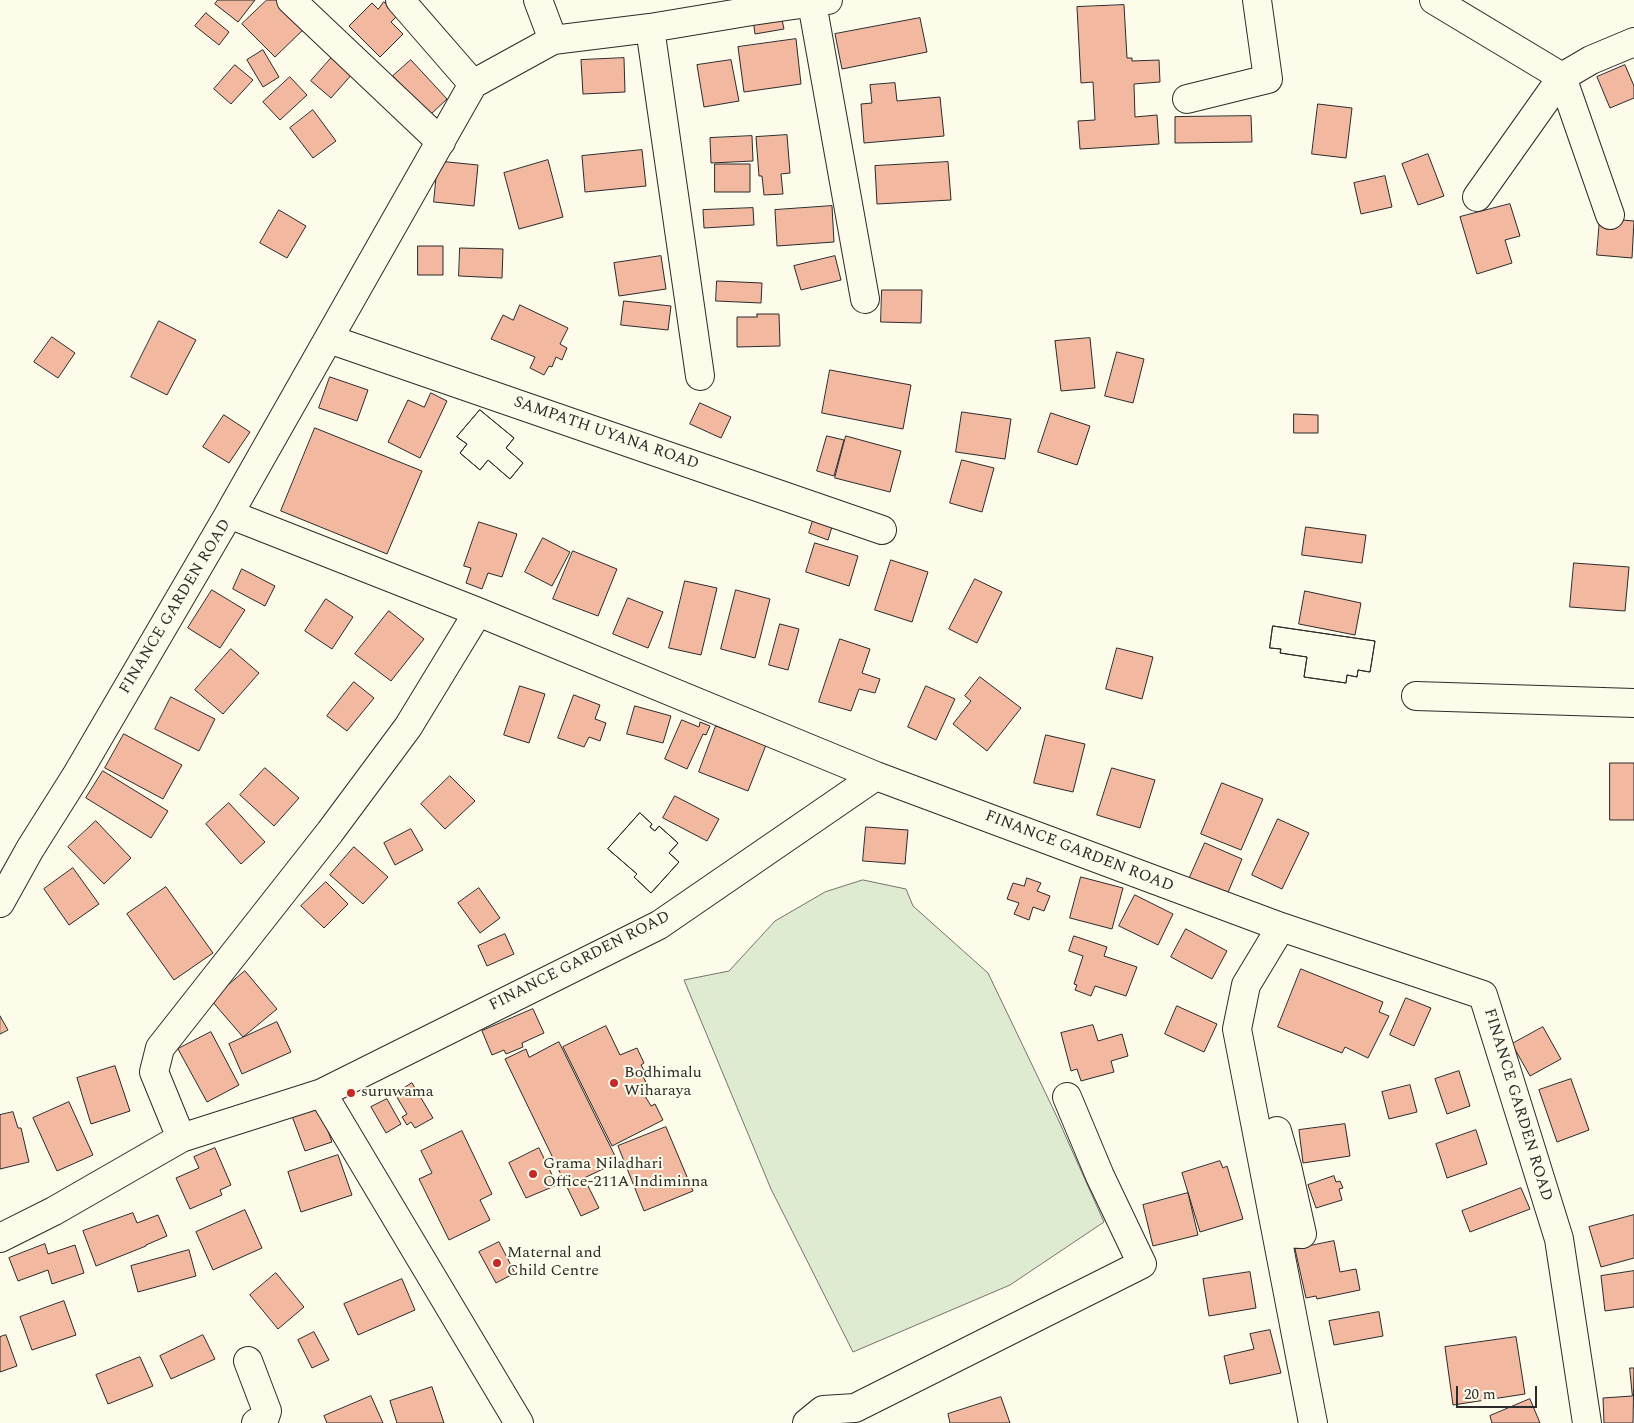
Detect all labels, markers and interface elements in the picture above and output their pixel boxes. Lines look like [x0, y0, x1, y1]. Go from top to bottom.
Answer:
street label: SAMPATH UYANA ROAD [511, 393, 701, 475]
street label: FINANCE GARDEN ROAD [116, 516, 236, 698]
street label: FINANCE GARDEN ROAD [982, 807, 1176, 897]
street label: FINANCE GARDEN ROAD [486, 908, 674, 1016]
street label: FINANCE GARDEN ROAD [1478, 1006, 1556, 1204]
place label: Bodhimalu Wiharaya [624, 1064, 702, 1102]
marker: Bodhimalu Wiharaya [608, 1077, 620, 1089]
place label: suruwama [361, 1083, 434, 1103]
marker: suruwama [345, 1087, 357, 1099]
place label: Grama Niladhari Office-211A Indiminna [543, 1155, 708, 1193]
marker: Grama Niladhari Office-211A Indiminna [527, 1168, 539, 1180]
place label: Maternal and Child Centre [507, 1244, 602, 1282]
marker: Maternal and Child Centre [491, 1257, 503, 1269]
scale bar [1459, 1376, 1540, 1408]
text: 20 m [1464, 1383, 1496, 1406]

